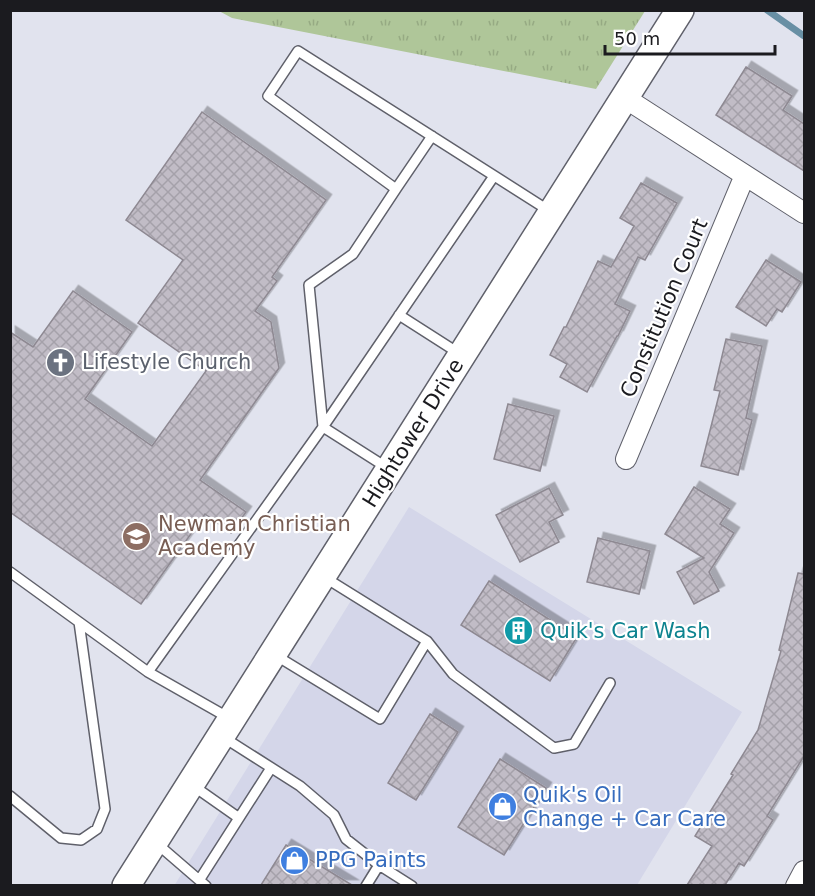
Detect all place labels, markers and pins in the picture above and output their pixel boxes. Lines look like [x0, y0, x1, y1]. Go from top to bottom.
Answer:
church icon: Lifestyle Church [45, 346, 77, 378]
place label: Lifestyle Church [82, 350, 251, 374]
place label: Newman Christian Academy [158, 512, 351, 560]
school or university icon: Newman Christian Academy [121, 520, 153, 552]
building icon: Quik's Car Wash [503, 615, 535, 647]
place label: Quik's Car Wash [540, 619, 711, 643]
place label: Quik's Oil Change + Car Care [523, 783, 726, 831]
shop icon: Quik's Oil Change + Car Care [486, 791, 518, 823]
shop icon: PPG Paints [278, 844, 310, 876]
place label: PPG Paints [315, 848, 426, 872]

